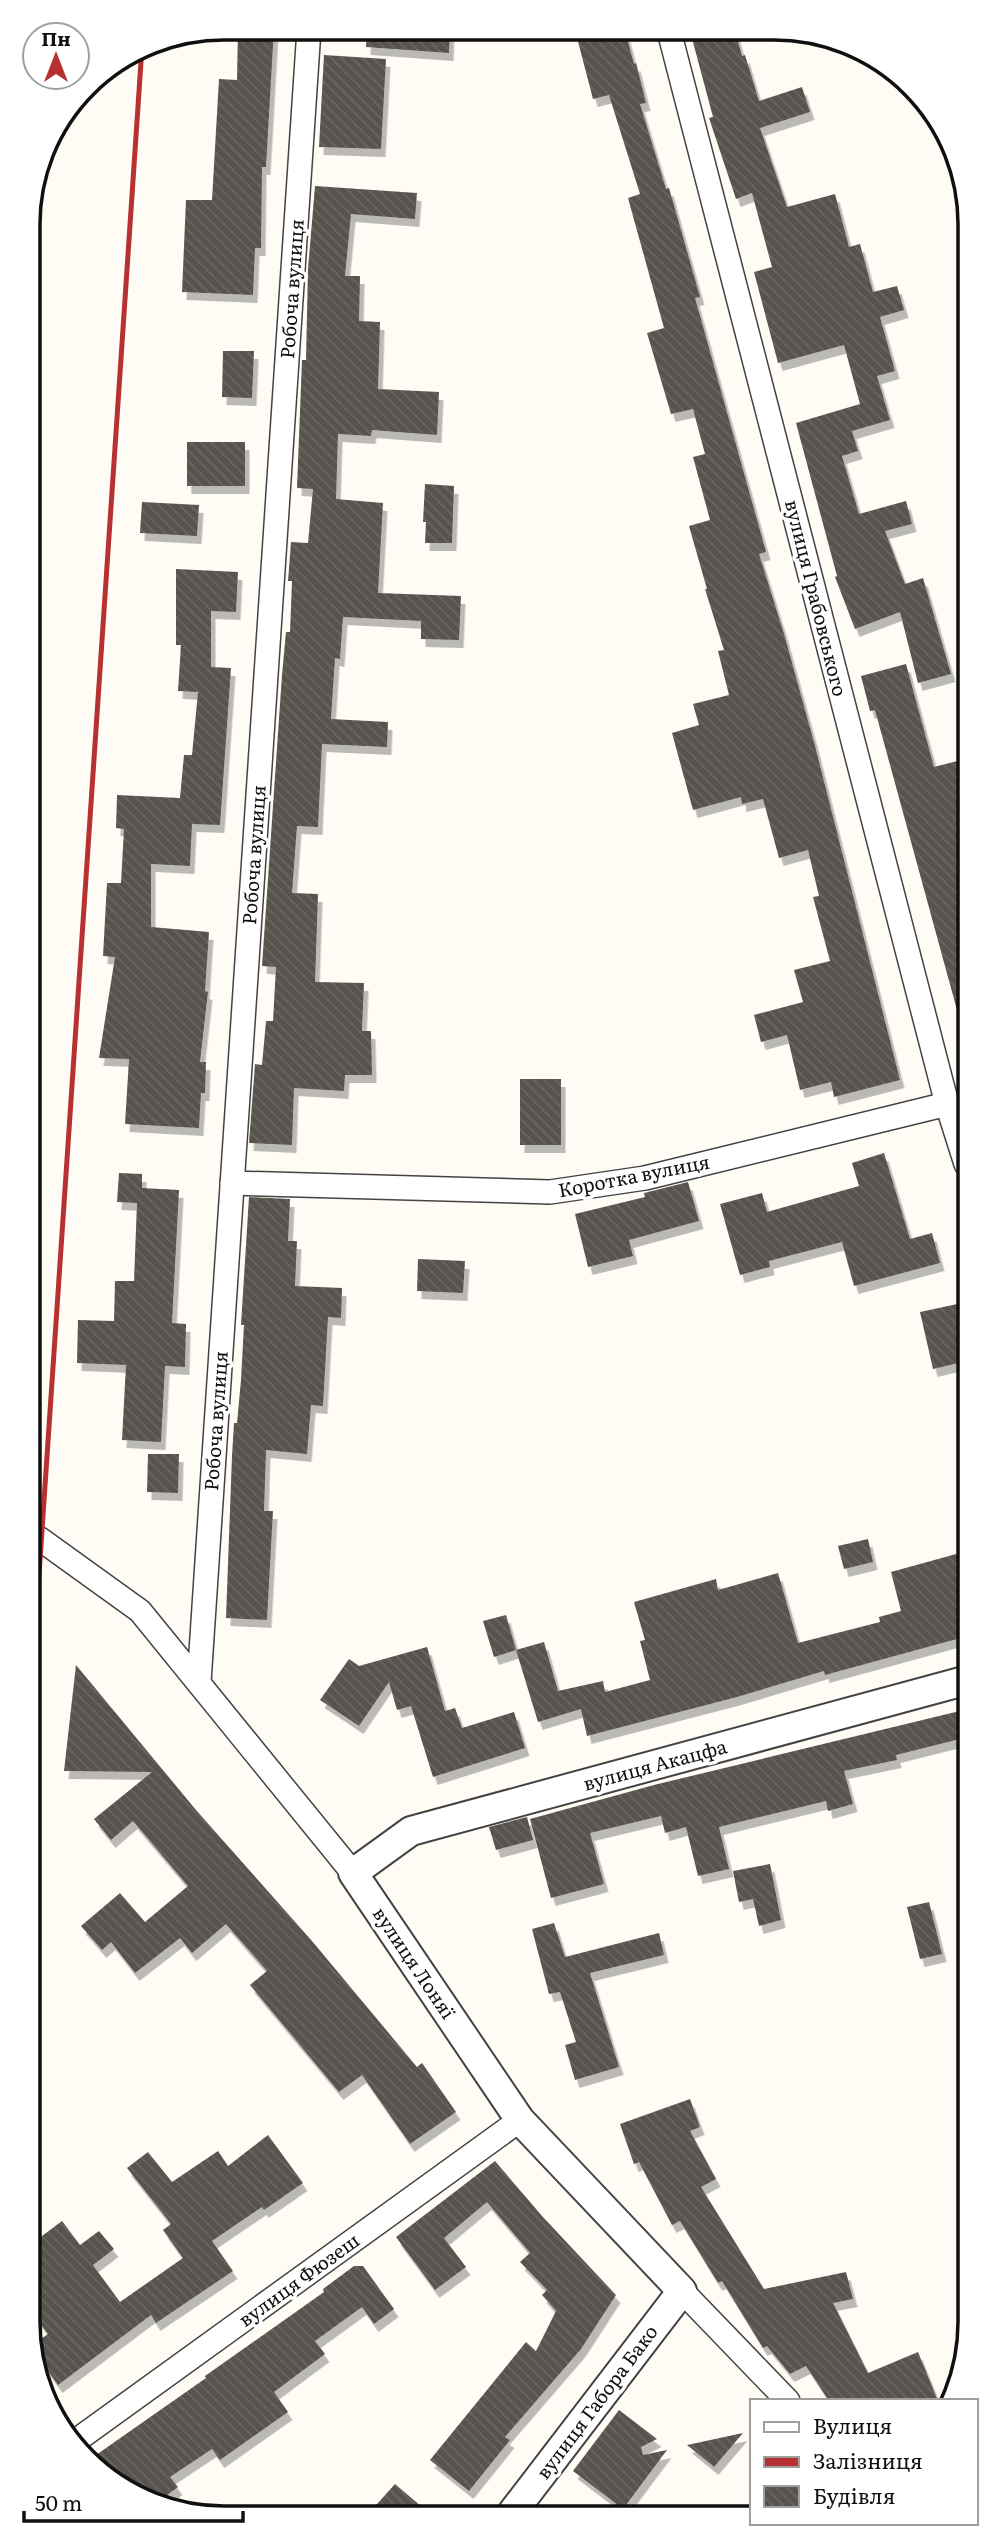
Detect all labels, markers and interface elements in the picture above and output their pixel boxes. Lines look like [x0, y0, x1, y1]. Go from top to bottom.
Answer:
north arrow [21, 21, 91, 91]
text: Пн [41, 24, 71, 52]
street label: Робоча вулиця [272, 218, 310, 360]
street label: вулиця Грабовського [779, 497, 855, 699]
street label: Робоча вулиця [234, 784, 272, 926]
street label: Коротка вулиця [556, 1147, 712, 1203]
street label: Робоча вулиця [196, 1350, 234, 1492]
street label: вулиця Акацфа [580, 1731, 730, 1797]
street label: вулиця Лоняї [367, 1901, 463, 2024]
street label: вулиця Фюзеш [232, 2226, 365, 2333]
street label: вулиця Габора Бако [529, 2318, 664, 2484]
legend [750, 2399, 977, 2525]
text: Вулиця [813, 2409, 892, 2440]
text: Залізниця [813, 2444, 923, 2475]
text: Будівля [813, 2479, 895, 2510]
scale bar [24, 2480, 243, 2524]
text: 50 m [35, 2486, 82, 2517]

